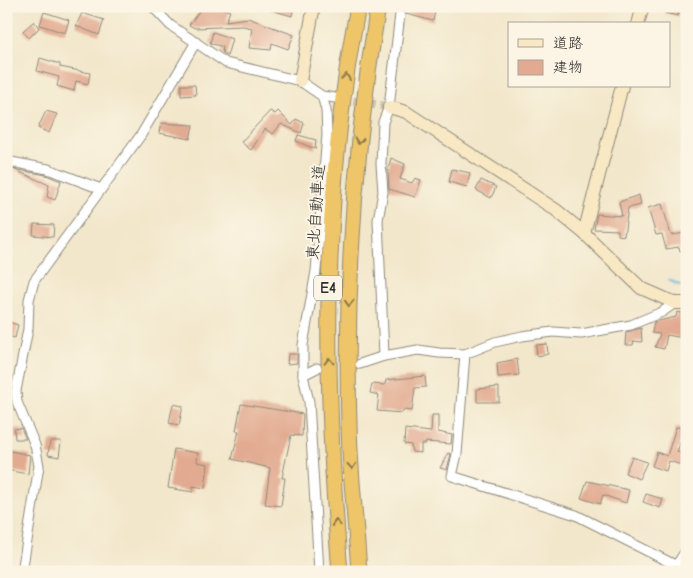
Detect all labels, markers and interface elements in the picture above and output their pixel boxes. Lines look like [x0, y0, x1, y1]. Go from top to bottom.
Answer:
legend [508, 22, 670, 88]
text: 道路 [553, 34, 583, 52]
text: 建物 [553, 58, 583, 76]
one-way arrow [341, 73, 351, 81]
one-way arrow [354, 137, 365, 145]
street label: 東北自動車道 [304, 164, 328, 261]
road number: E4 [314, 276, 342, 300]
one-way arrow [344, 300, 355, 308]
one-way arrow [324, 357, 334, 364]
one-way arrow [346, 462, 357, 470]
one-way arrow [331, 519, 342, 527]

